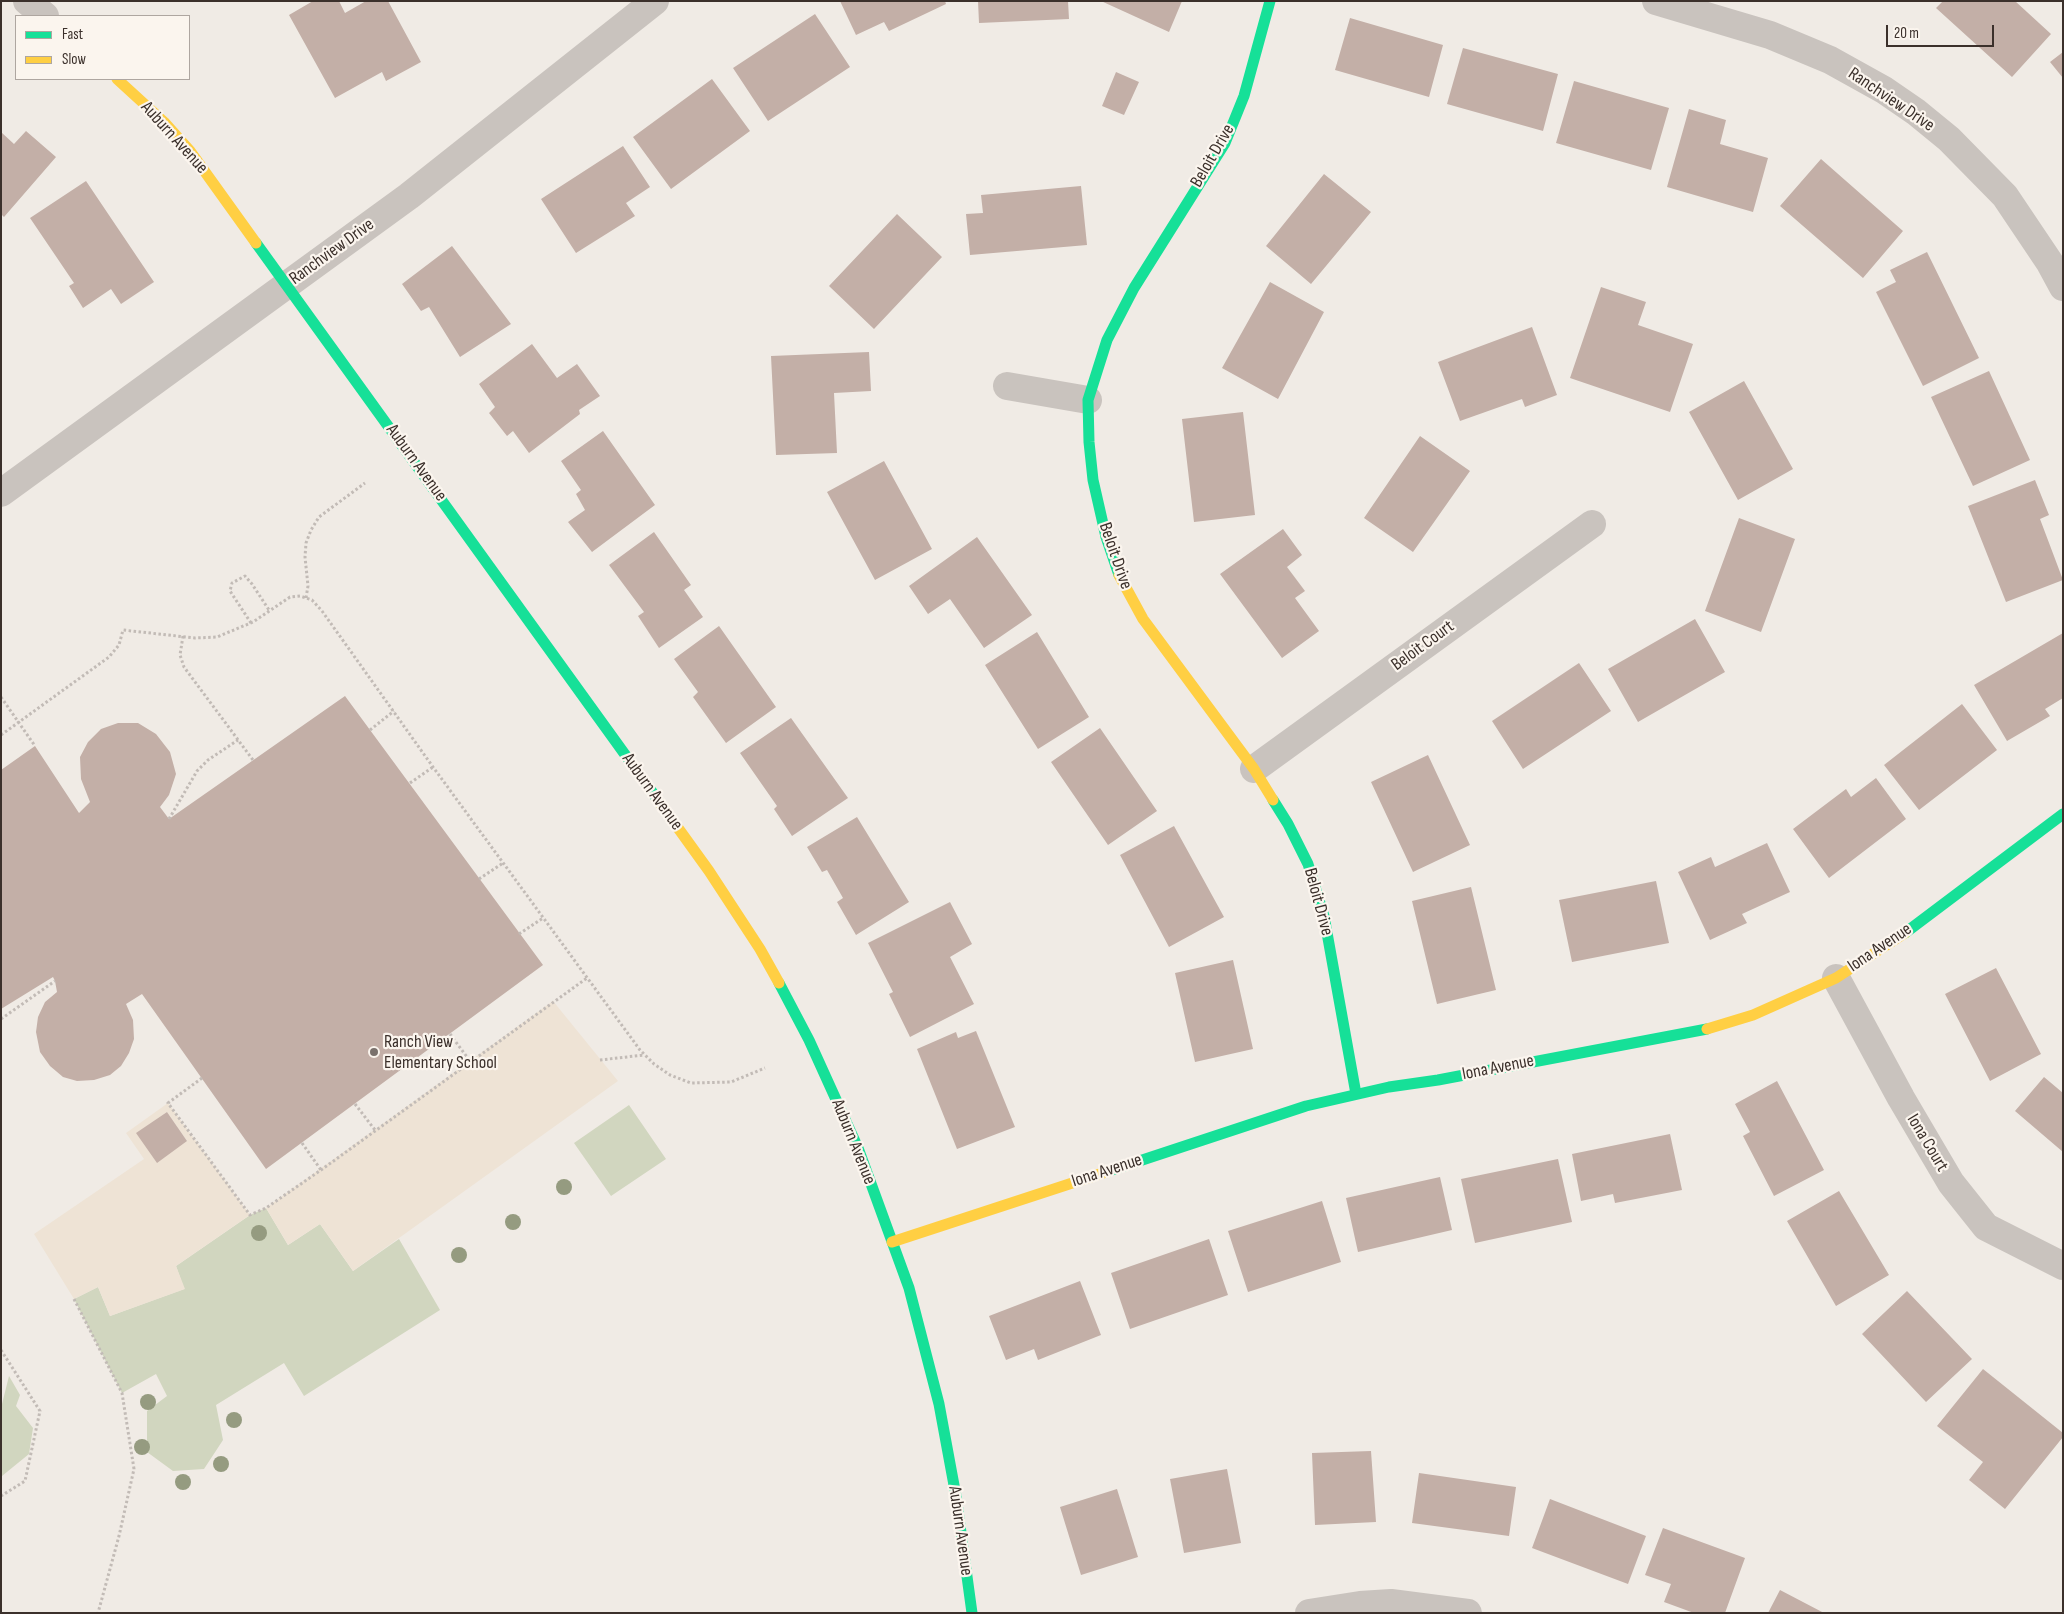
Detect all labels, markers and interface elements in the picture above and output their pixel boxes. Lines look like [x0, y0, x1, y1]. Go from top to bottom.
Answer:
legend [15, 15, 190, 80]
scale bar [1889, 15, 1996, 47]
text: 20 m [1894, 24, 1919, 43]
text: Fast [62, 25, 83, 44]
text: Slow [62, 50, 86, 69]
street label: Ranchview Drive [1844, 63, 1938, 137]
street label: Auburn Avenue [136, 97, 212, 179]
street label: Beloit Drive [1186, 121, 1240, 191]
street label: Ranchview Drive [285, 214, 379, 290]
street label: Auburn Avenue [381, 420, 451, 506]
street label: Beloit Drive [1094, 520, 1136, 592]
street label: Beloit Court [1387, 616, 1459, 676]
street label: Auburn Avenue [617, 749, 687, 835]
street label: Beloit Drive [1299, 866, 1337, 938]
street label: Iona Avenue [1844, 919, 1916, 977]
place label: Ranch View Elementary School [384, 1031, 497, 1074]
marker: Ranch View Elementary School [368, 1046, 380, 1058]
street label: Iona Avenue [1460, 1050, 1536, 1086]
street label: Auburn Avenue [826, 1096, 880, 1188]
street label: Iona Court [1902, 1110, 1952, 1176]
street label: Iona Avenue [1069, 1150, 1145, 1192]
street label: Auburn Avenue [943, 1485, 977, 1577]

